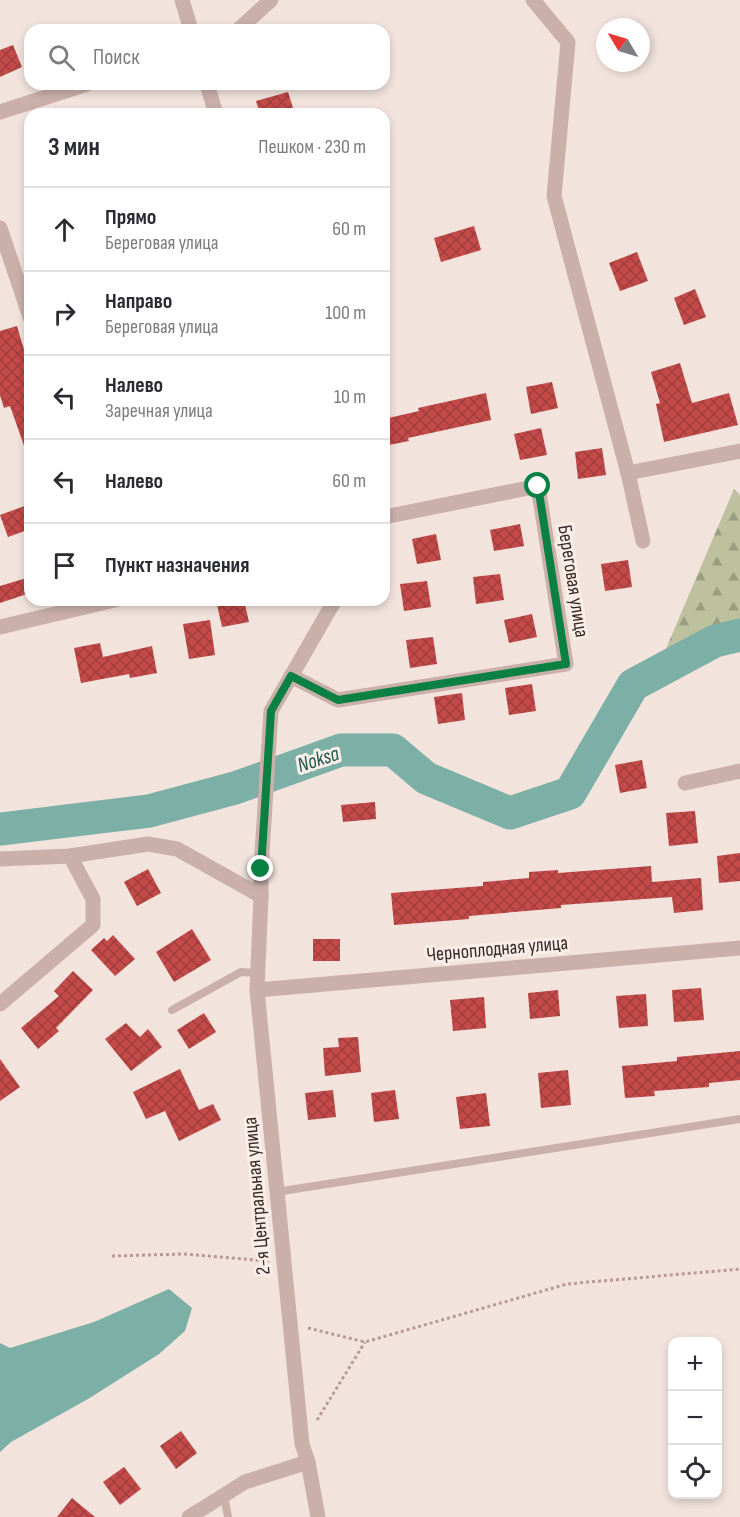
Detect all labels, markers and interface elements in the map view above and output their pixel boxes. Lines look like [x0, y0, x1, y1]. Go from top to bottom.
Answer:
north arrow [596, 18, 650, 72]
search box [24, 24, 390, 90]
icon: search [45, 41, 78, 74]
text: Поиск [93, 44, 139, 71]
text: 3 мин [48, 132, 100, 163]
text: Пешком · 230 m [258, 135, 366, 159]
text: Прямо [105, 204, 156, 231]
icon: ahead [48, 213, 81, 246]
text: 60 m [332, 217, 366, 241]
text: Береговая улица [105, 231, 218, 255]
text: Направо [105, 288, 172, 315]
icon: right [48, 297, 81, 330]
text: 100 m [325, 301, 366, 325]
text: Береговая улица [105, 315, 218, 339]
text: Налево [105, 372, 163, 399]
icon: left [48, 381, 81, 414]
text: 10 m [334, 385, 366, 409]
text: Заречная улица [105, 399, 213, 423]
icon: left [48, 465, 81, 498]
text: Налево [105, 468, 163, 495]
text: 60 m [332, 469, 366, 493]
route start [524, 472, 550, 498]
street label: Береговая улица [552, 523, 594, 639]
icon: arrive [48, 549, 81, 582]
text: Пункт назначения [105, 552, 249, 579]
water label: Noksa [294, 741, 343, 778]
route end [247, 855, 273, 881]
street label: Черноплодная улица [425, 931, 569, 967]
street label: 2-я Центральная улица [238, 1116, 276, 1276]
map controls [668, 1337, 722, 1499]
button: + [668, 1337, 722, 1391]
button: − [668, 1391, 722, 1445]
button: locate [668, 1445, 722, 1499]

